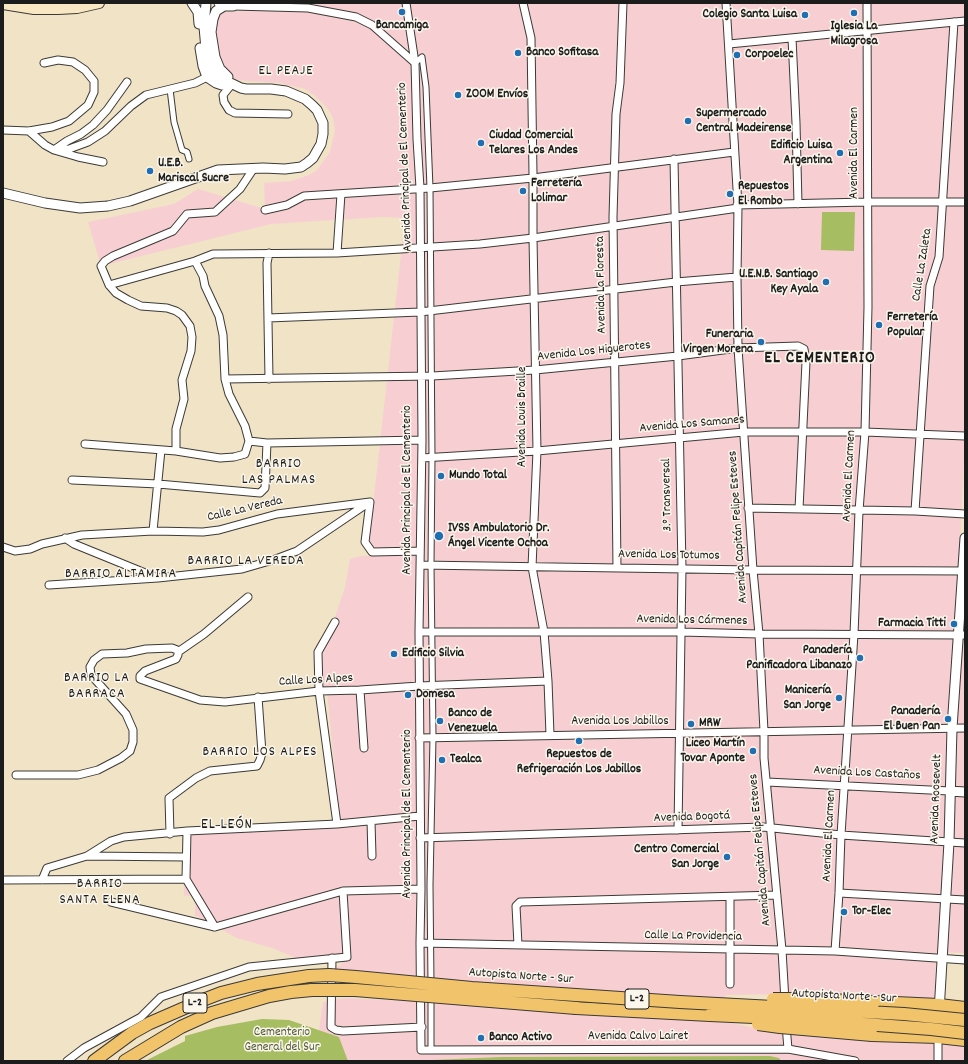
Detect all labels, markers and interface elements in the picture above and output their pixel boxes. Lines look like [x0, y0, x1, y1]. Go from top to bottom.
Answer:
marker: Bancamiga [397, 7, 407, 17]
place label: Colegio Santa Luisa [703, 7, 797, 23]
marker: Iglesia La Milagrosa [849, 8, 859, 18]
marker: Colegio Santa Luisa [800, 10, 810, 20]
place label: Bancamiga [376, 18, 428, 34]
place label: Iglesia La Milagrosa [830, 19, 878, 50]
place label: Banco Sofitasa [526, 45, 598, 61]
place label: Corpoelec [745, 47, 794, 63]
marker: Banco Sofitasa [513, 48, 523, 58]
marker: Corpoelec [732, 50, 742, 60]
district label: EL PEAJE [258, 64, 314, 80]
street label: Avenida Principal de El Cementerio [395, 82, 417, 252]
place label: ZOOM Envíos [466, 87, 528, 103]
marker: ZOOM Envíos [453, 90, 463, 100]
place label: Supermercado Central Madeirense [696, 106, 792, 137]
street label: Avenida El Carmen [847, 107, 863, 199]
marker: Supermercado Central Madeirense [683, 116, 693, 126]
place label: Ciudad Comercial Telares Los Andes [489, 128, 578, 159]
marker: Ciudad Comercial Telares Los Andes [476, 138, 486, 148]
place label: Edificio Luisa Argentina [770, 138, 832, 169]
marker: Edificio Luisa Argentina [835, 148, 845, 158]
place label: U.E.B. Mariscal Sucre [158, 156, 229, 187]
marker: U.E.B. Mariscal Sucre [145, 166, 155, 176]
place label: Ferretería Lolimar [531, 176, 582, 207]
place label: Repuestos El Rombo [738, 179, 789, 210]
marker: Ferretería Lolimar [518, 186, 528, 196]
marker: Repuestos El Rombo [725, 189, 735, 199]
street label: Calle La Zaleta [910, 228, 936, 302]
street label: Avenida La Floresta [593, 236, 611, 334]
place label: U.E.N.B. Santiago Key Ayala [739, 267, 818, 298]
marker: U.E.N.B. Santiago Key Ayala [821, 277, 831, 287]
place label: Ferretería Popular [887, 310, 938, 341]
marker: Ferretería Popular [874, 320, 884, 330]
place label: Funeraria Virgen Morena [683, 327, 753, 358]
marker: Funeraria Virgen Morena [756, 337, 766, 347]
street label: Avenida Los Higuerotes [536, 338, 652, 366]
district label: EL CEMENTERIO [764, 350, 876, 370]
street label: Avenida Louis Braille [515, 367, 531, 467]
street label: Avenida Principal de El Cementerio [400, 405, 416, 575]
street label: Avenida Los Samanes [639, 413, 745, 437]
street label: Avenida El Carmen [840, 430, 860, 522]
street label: Avenida Capitán Felipe Esteves [726, 450, 752, 604]
district label: BARRIO LAS PALMAS [242, 457, 316, 490]
street label: 3.° Transversal [660, 458, 676, 532]
place label: Mundo Total [449, 468, 507, 484]
marker: Mundo Total [436, 471, 446, 481]
street label: Calle La Vereda [206, 494, 284, 526]
place label: IVSS Ambulatorio Dr. Ángel Vicente Ochoa [448, 521, 549, 552]
marker: IVSS Ambulatorio Dr. Ángel Vicente Ochoa [433, 530, 445, 542]
street label: Avenida Los Totumos [618, 547, 720, 565]
district label: BARRIO LA VEREDA [187, 554, 305, 570]
district label: BARRIO ALTAMIRA [65, 567, 177, 583]
street label: Avenida Los Cármenes [636, 612, 748, 630]
place label: Farmacia Titti [878, 616, 946, 632]
marker: Farmacia Titti [949, 619, 959, 629]
place label: Panadería Panificadora Libanazo [746, 643, 852, 674]
place label: Edificio Silvia [402, 646, 464, 662]
marker: Edificio Silvia [389, 649, 399, 659]
marker: Panadería Panificadora Libanazo [855, 653, 865, 663]
district label: BARRIO LA BARRACA [64, 671, 130, 704]
street label: Calle Los Alpes [278, 671, 354, 691]
place label: Manicería San Jorge [783, 683, 831, 714]
place label: Domesa [416, 687, 455, 703]
marker: Domesa [403, 690, 413, 700]
marker: Manicería San Jorge [834, 693, 844, 703]
place label: Panadería El Buen Pan [884, 704, 940, 735]
place label: Banco de Venezuela [448, 706, 497, 737]
street label: Avenida Los Jabillos [571, 714, 669, 730]
marker: Panadería El Buen Pan [943, 714, 953, 724]
marker: Banco de Venezuela [435, 716, 445, 726]
place label: MRW [699, 716, 720, 732]
marker: MRW [686, 719, 696, 729]
street label: Avenida Principal de El Cementerio [400, 729, 416, 899]
marker: Repuestos de Refrigeración Los Jabillos [574, 736, 584, 746]
place label: Liceo Martín Tovar Aponte [680, 736, 745, 767]
district label: BARRIO LOS ALPES [203, 745, 317, 761]
marker: Liceo Martín Tovar Aponte [748, 746, 758, 756]
place label: Repuestos de Refrigeración Los Jabillos [517, 747, 641, 778]
place label: Tealca [450, 752, 481, 768]
street label: Avenida Roosevelt [928, 754, 946, 844]
marker: Tealca [437, 755, 447, 765]
street label: Avenida Los Castaños [813, 763, 921, 785]
street label: Avenida Capitán Felipe Esteves [747, 773, 775, 927]
street label: Avenida El Carmen [820, 790, 840, 882]
street label: Avenida Bogotá [653, 809, 731, 827]
district label: EL LEÓN [201, 817, 253, 835]
place label: Centro Comercial San Jorge [634, 842, 719, 873]
marker: Centro Comercial San Jorge [722, 852, 732, 862]
district label: BARRIO SANTA ELENA [59, 877, 141, 910]
place label: Tor-Elec [852, 904, 891, 920]
marker: Tor-Elec [839, 907, 849, 917]
street label: Calle La Providencia [644, 928, 742, 946]
street label: Autopista Norte - Sur [468, 966, 574, 988]
street label: Autopista Norte - Sur [791, 986, 897, 1008]
road number: L-2 [625, 989, 649, 1009]
road number: L-2 [183, 993, 207, 1013]
park label: Cementerio General del Sur [244, 1025, 320, 1056]
street label: Avenida Calvo Lairet [588, 1029, 688, 1045]
place label: Banco Activo [489, 1030, 552, 1046]
marker: Banco Activo [476, 1033, 486, 1043]

